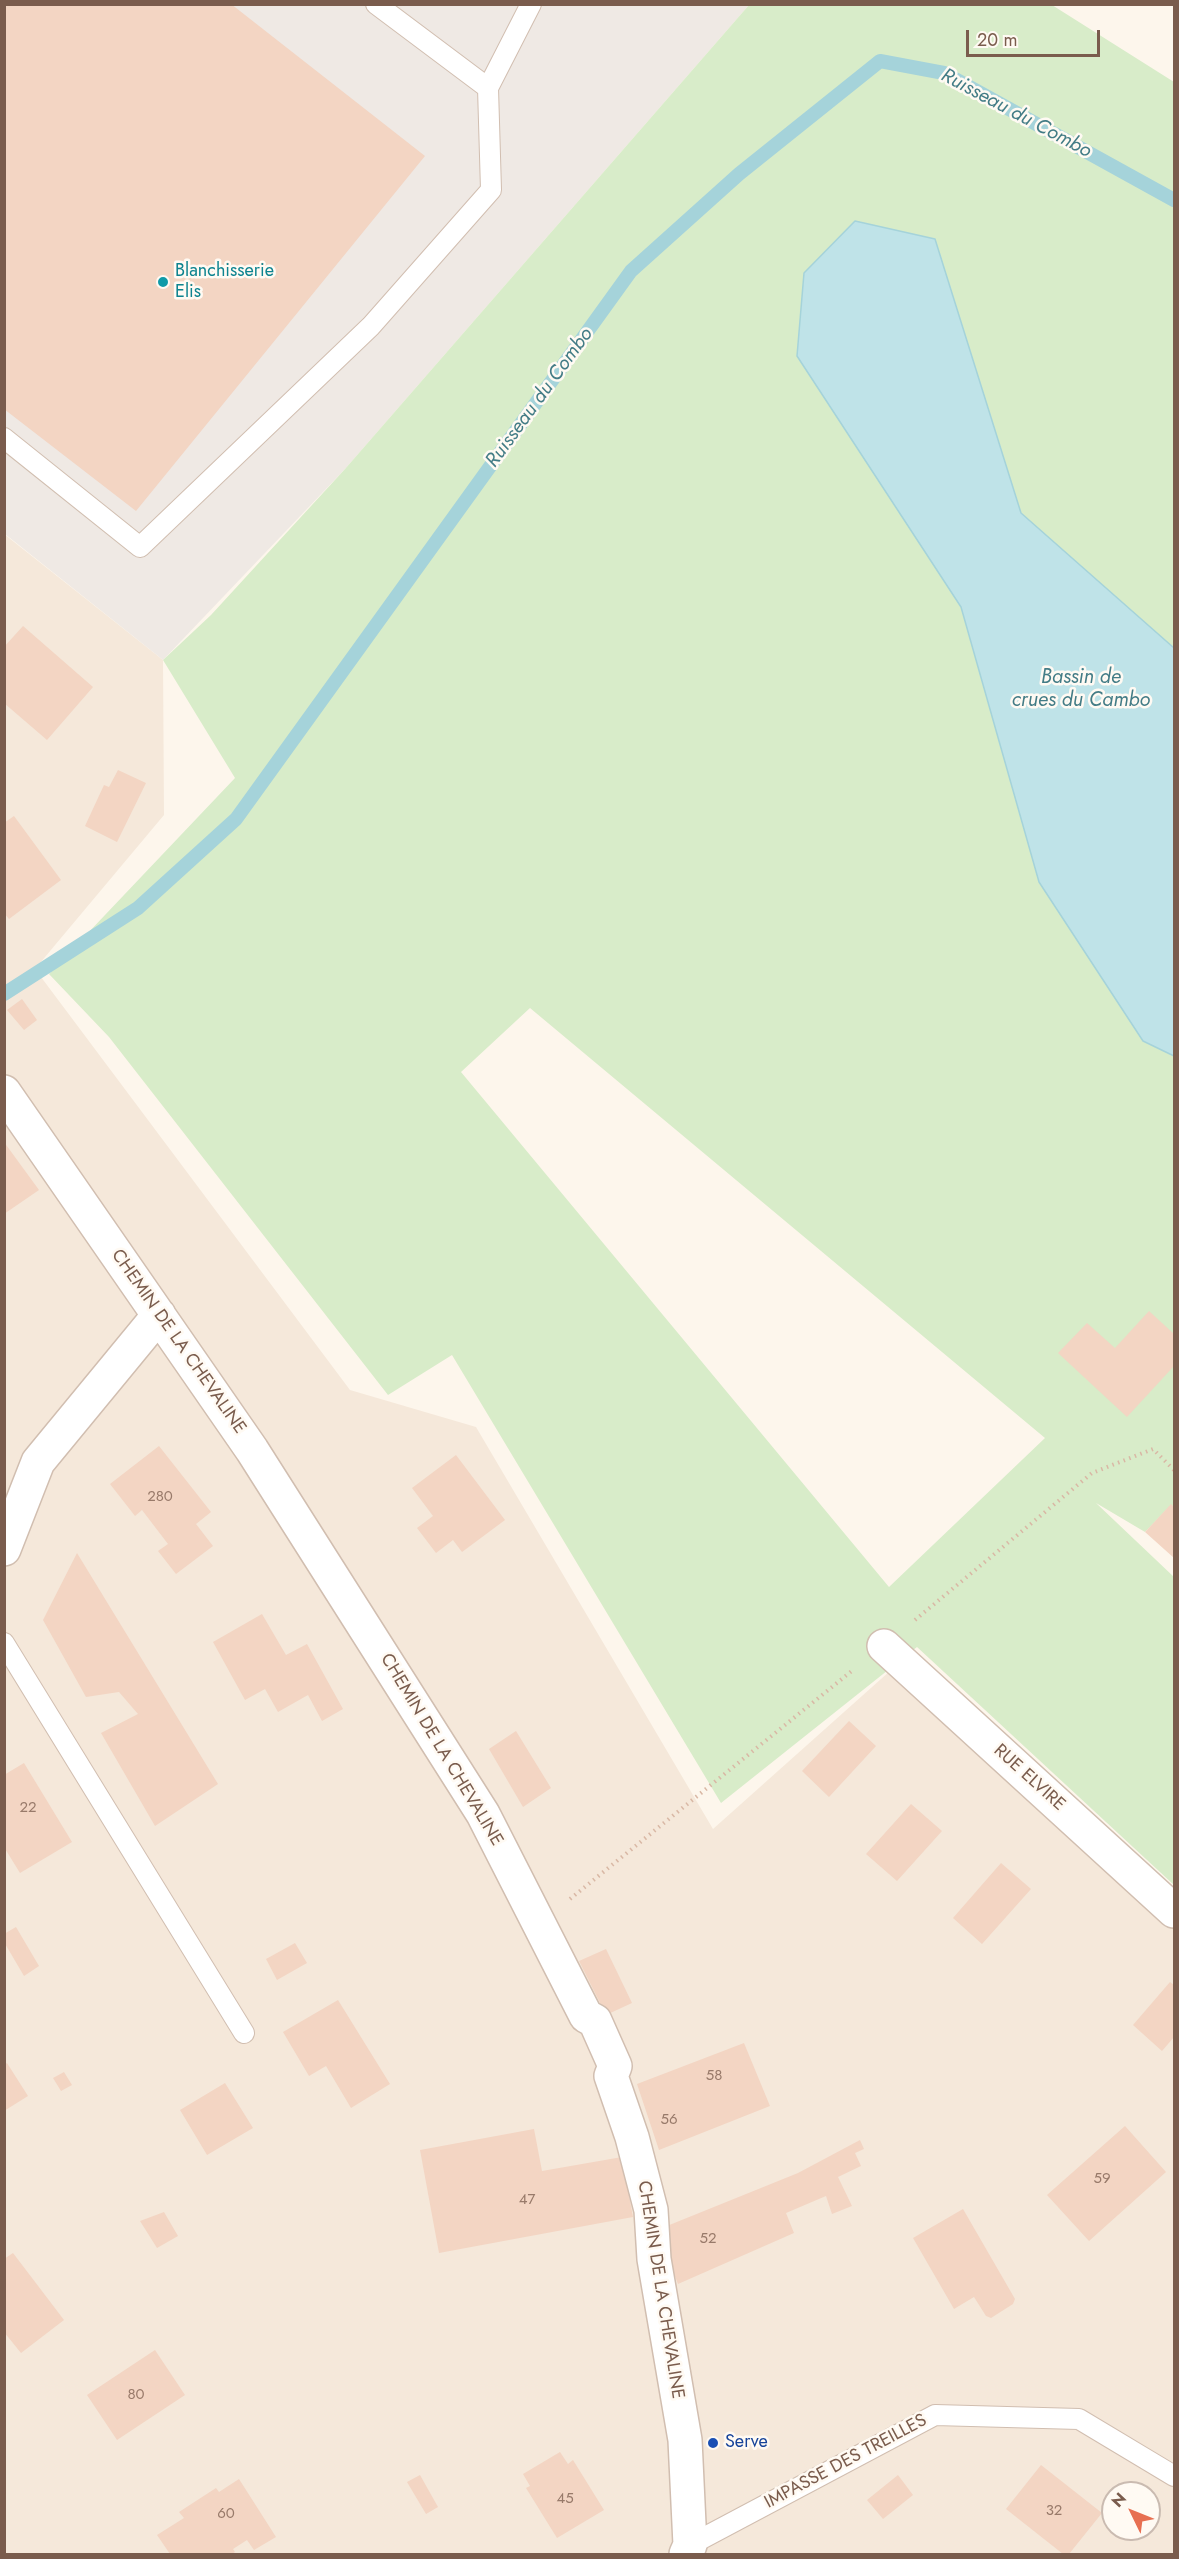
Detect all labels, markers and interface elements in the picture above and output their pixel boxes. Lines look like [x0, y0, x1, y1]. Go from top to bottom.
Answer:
scale bar [969, 18, 1102, 56]
text: 20 m [977, 27, 1017, 53]
water label: Ruisseau du Combo [937, 64, 1095, 164]
place label: Blanchisserie Elis [175, 261, 274, 304]
marker: Blanchisserie Elis [156, 275, 170, 289]
water label: Ruisseau du Combo [481, 323, 599, 473]
water label: Bassin de crues du Cambo [1012, 666, 1150, 713]
street label: CHEMIN DE LA CHEVALINE [106, 1246, 250, 1438]
house number: 280 [147, 1488, 173, 1506]
street label: CHEMIN DE LA CHEVALINE [375, 1650, 507, 1850]
street label: RUE ELVIRE [989, 1740, 1069, 1816]
house number: 22 [19, 1799, 37, 1817]
house number: 58 [706, 2067, 722, 2085]
house number: 56 [660, 2111, 678, 2129]
house number: 59 [1093, 2170, 1111, 2188]
street label: CHEMIN DE LA CHEVALINE [632, 2180, 688, 2400]
house number: 47 [519, 2191, 535, 2209]
house number: 52 [700, 2230, 716, 2248]
house number: 80 [127, 2386, 145, 2404]
street label: IMPASSE DES TREILLES [761, 2410, 931, 2514]
place label: Serve [725, 2432, 768, 2454]
marker: Serve [706, 2436, 720, 2450]
north arrow [1101, 2481, 1161, 2541]
text: N [1106, 2487, 1132, 2512]
house number: 45 [556, 2490, 574, 2508]
house number: 32 [1046, 2502, 1062, 2520]
house number: 60 [217, 2505, 235, 2523]

